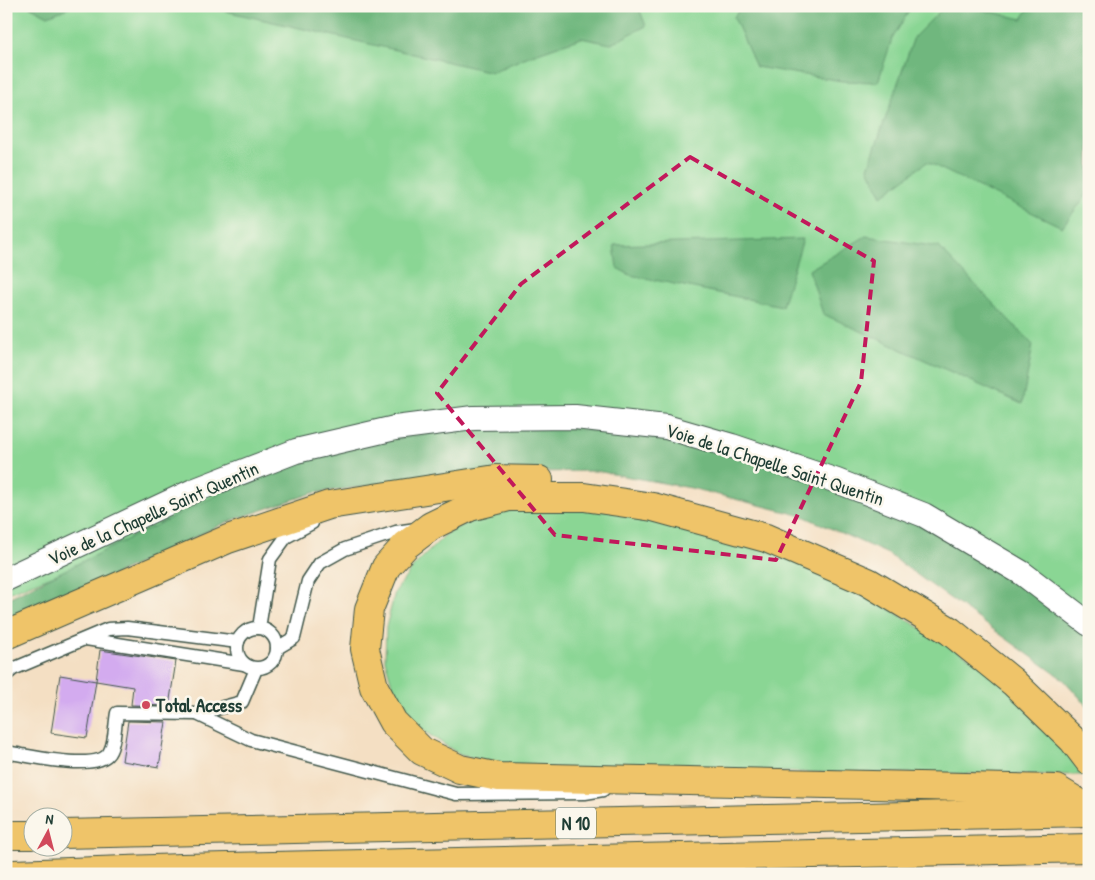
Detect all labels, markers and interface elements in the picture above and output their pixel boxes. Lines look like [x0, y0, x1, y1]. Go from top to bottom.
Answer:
street label: Voie de la Chapelle Saint Quentin [663, 416, 887, 512]
street label: Voie de la Chapelle Saint Quentin [44, 455, 262, 571]
place label: Total Access [155, 692, 243, 718]
marker: Total Access [140, 699, 152, 711]
north arrow [22, 808, 72, 858]
road number: N 10 [556, 808, 596, 838]
text: N [45, 809, 55, 829]

